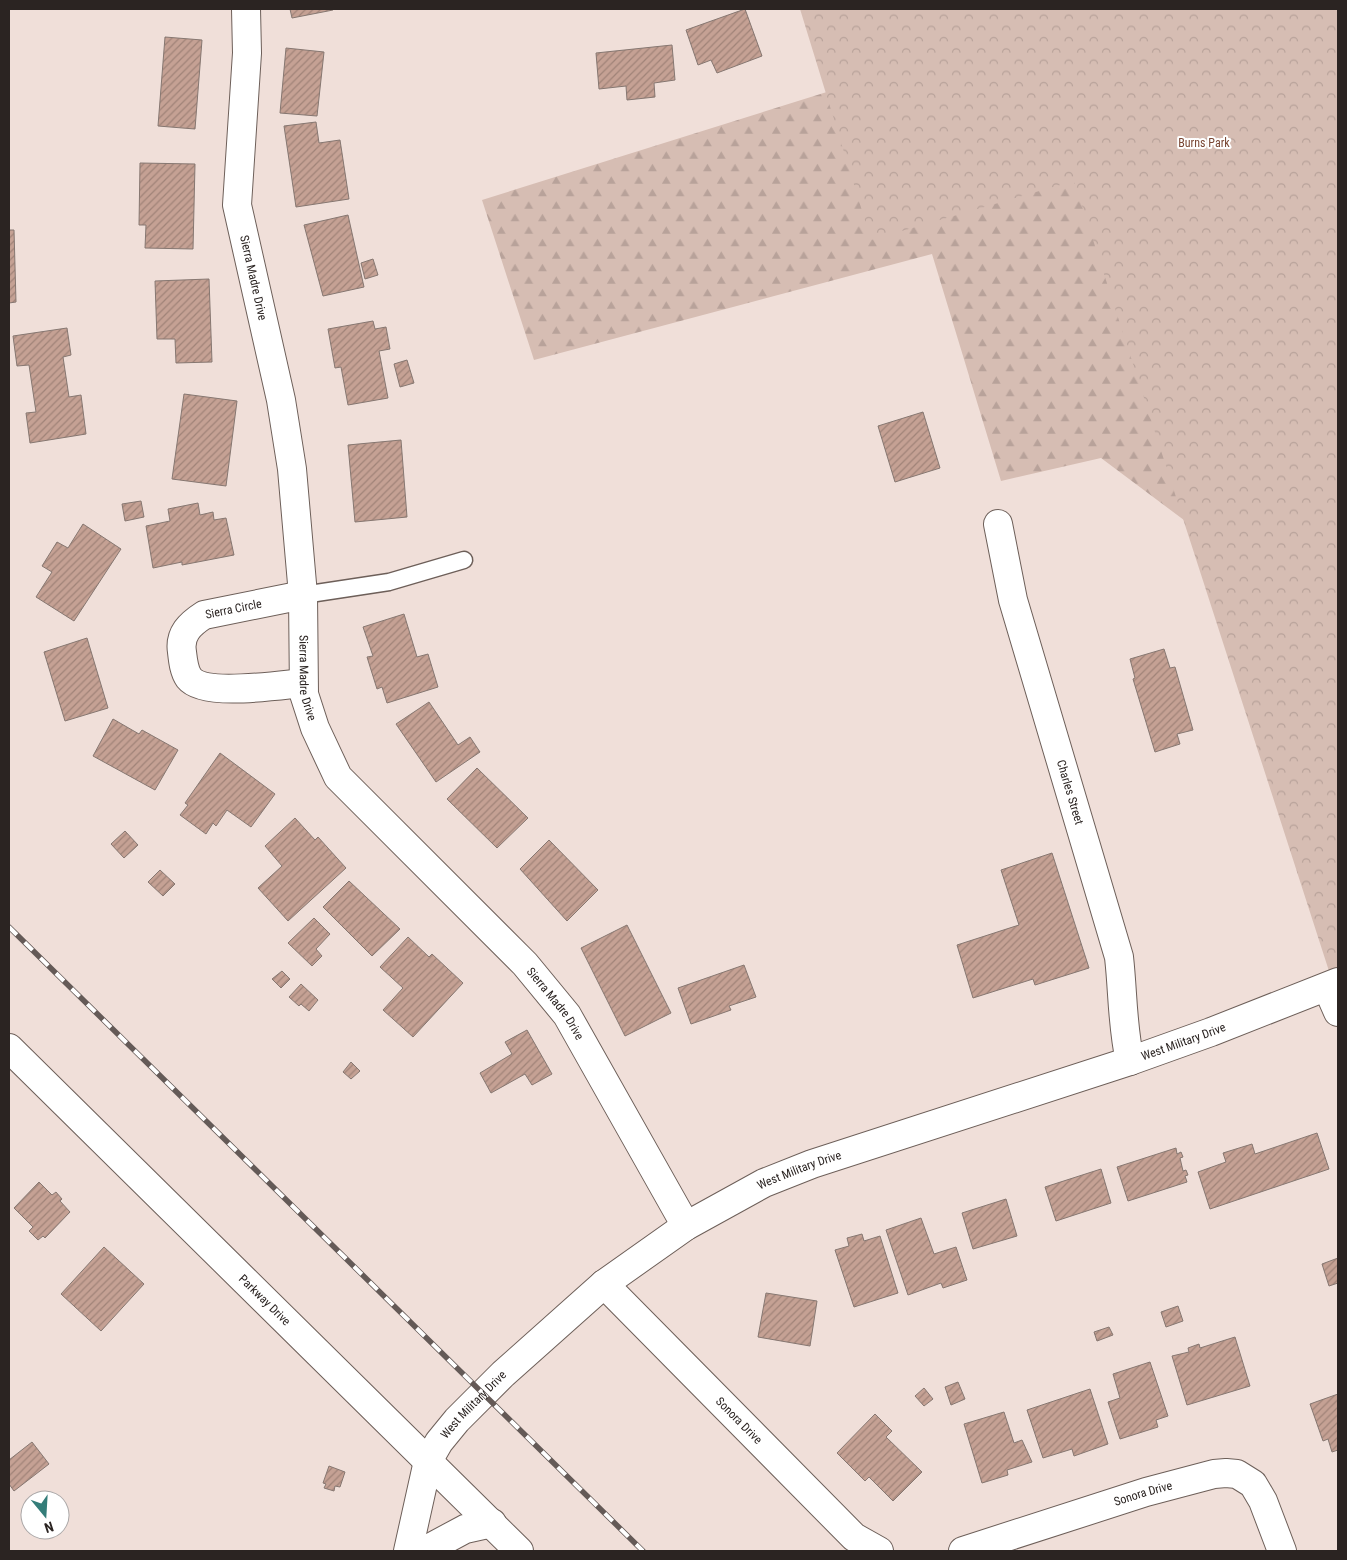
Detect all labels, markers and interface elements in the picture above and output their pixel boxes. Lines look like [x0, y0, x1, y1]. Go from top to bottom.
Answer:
park label: Burns Park [1178, 136, 1230, 150]
street label: Sierra Madre Drive [237, 234, 270, 322]
street label: Sierra Circle [204, 596, 263, 622]
street label: Sierra Madre Drive [296, 635, 319, 723]
street label: Charles Street [1054, 758, 1086, 827]
street label: Sierra Madre Drive [524, 965, 587, 1043]
street label: West Military Drive [1139, 1020, 1228, 1063]
street label: West Military Drive [755, 1148, 843, 1192]
street label: Parkway Drive [236, 1272, 294, 1329]
street label: West Military Drive [438, 1368, 509, 1441]
street label: Sonora Drive [713, 1394, 765, 1447]
street label: Sonora Drive [1112, 1478, 1174, 1509]
north arrow [20, 1490, 70, 1540]
text: N [42, 1518, 56, 1536]

